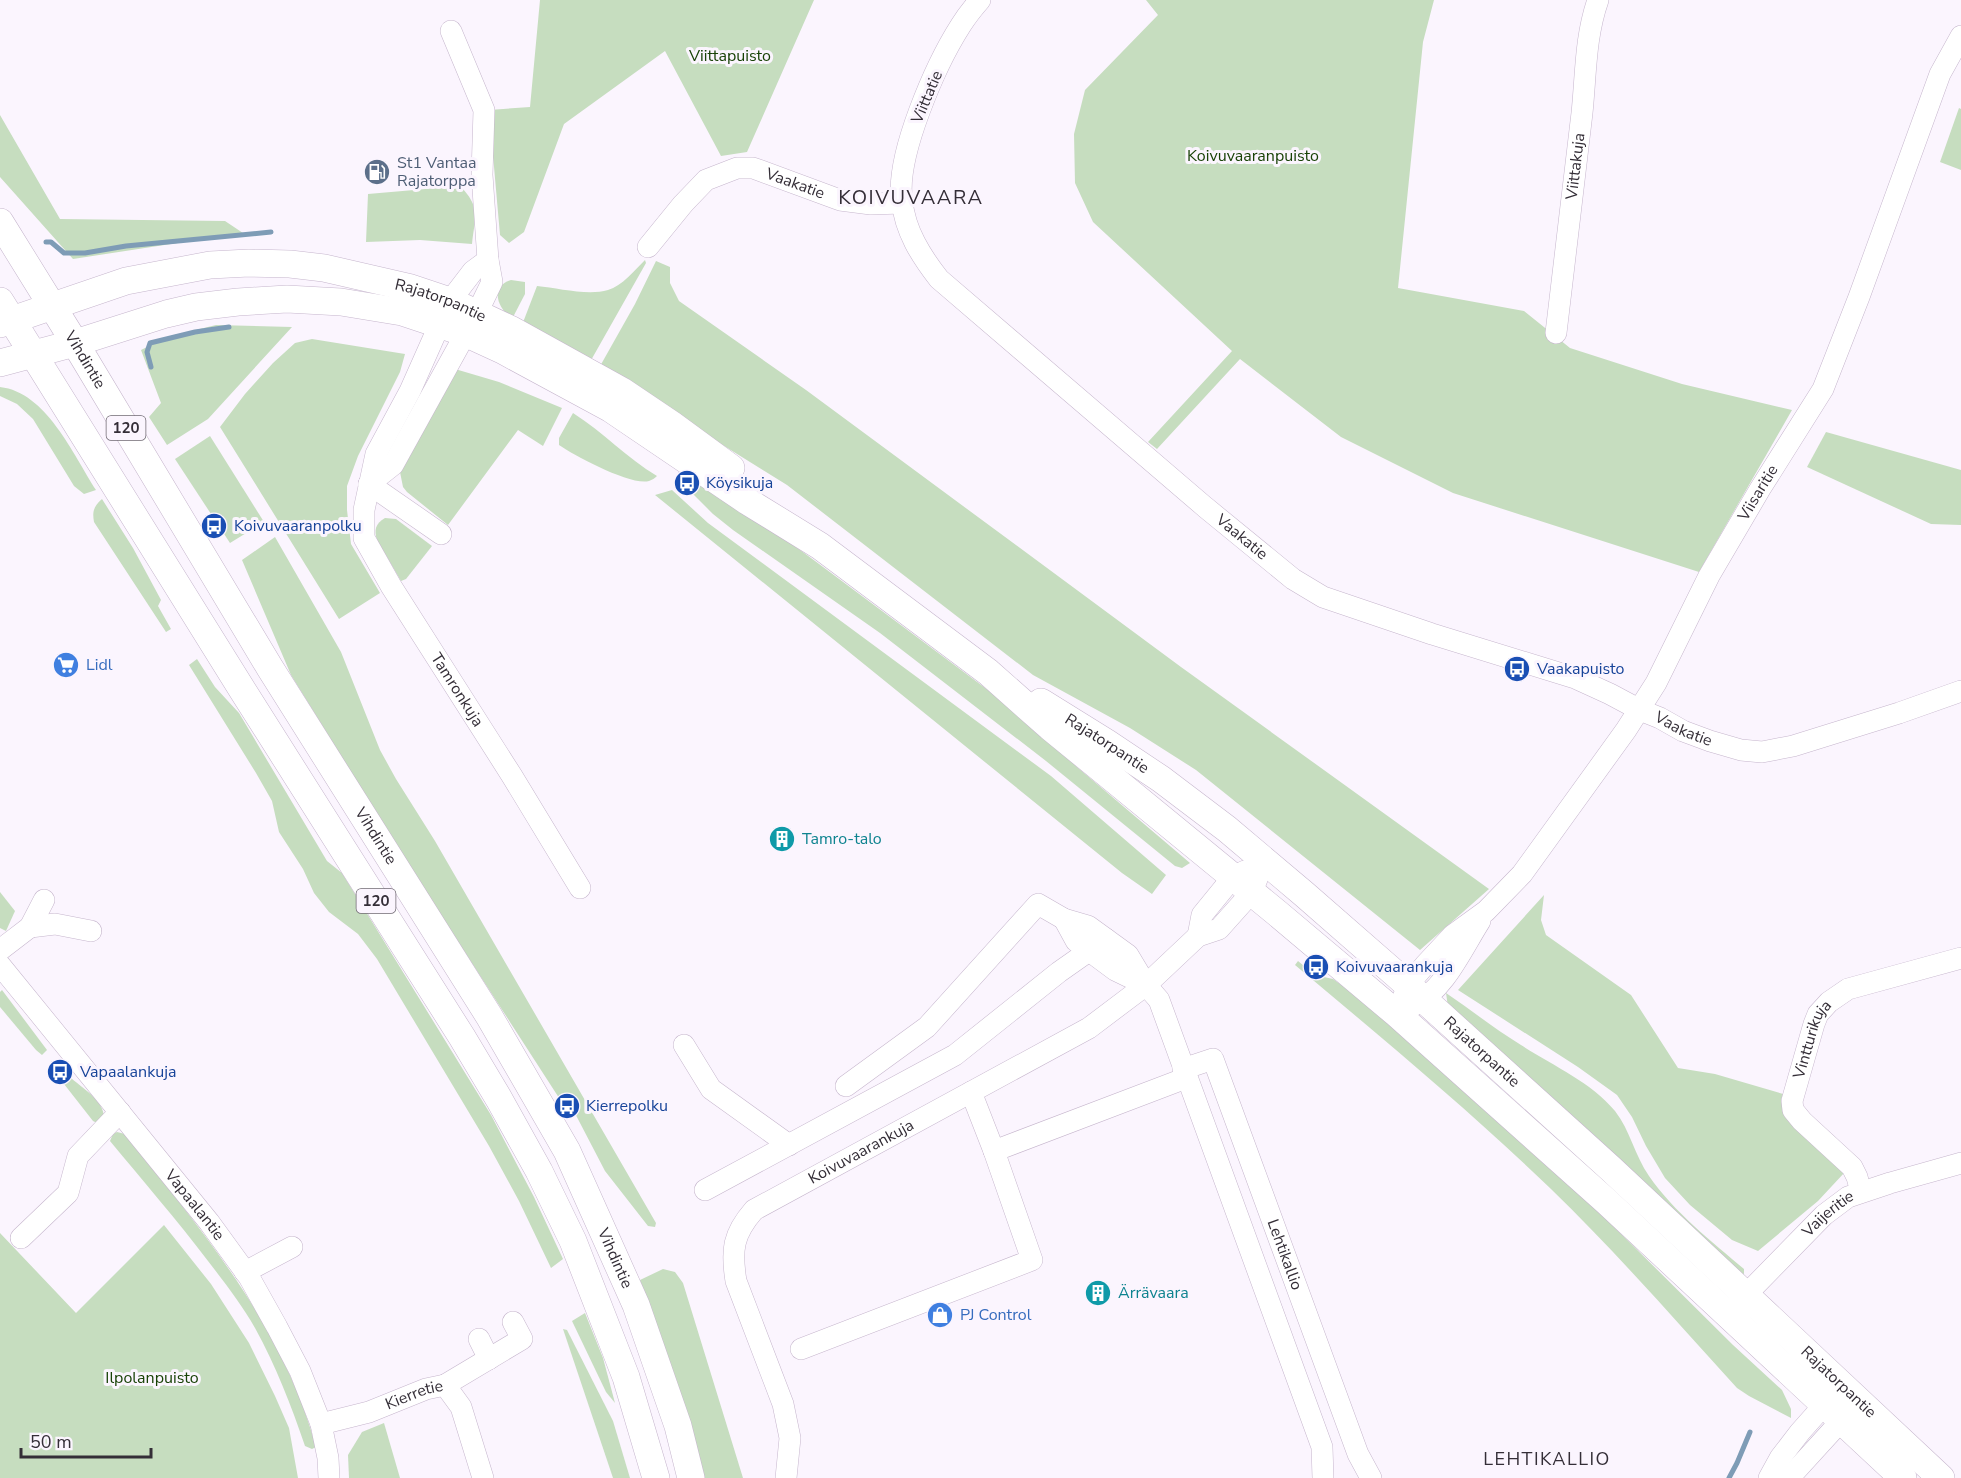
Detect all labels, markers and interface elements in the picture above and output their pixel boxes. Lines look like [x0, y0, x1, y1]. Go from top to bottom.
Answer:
park label: Viittapuisto [688, 45, 771, 67]
street label: Viittatie [906, 67, 948, 128]
street label: Viittakuja [1560, 132, 1590, 202]
park label: Koivuvaaranpuisto [1187, 145, 1319, 167]
place label: St1 Vantaa Rajatorppa [397, 152, 476, 192]
fuel station icon: St1 Vantaa Rajatorppa [362, 157, 392, 187]
street label: Vaakatie [762, 162, 828, 204]
district label: KOIVUVAARA [838, 184, 984, 211]
street label: Rajatorpantie [393, 274, 490, 327]
street label: Vihdintie [59, 326, 111, 393]
road number: 120 [106, 416, 146, 440]
street label: Viisaritie [1732, 461, 1783, 526]
bus stop icon: Köysikuja [672, 468, 702, 498]
place label: Köysikuja [706, 472, 773, 494]
street label: Vaakatie [1210, 509, 1273, 565]
bus stop icon: Koivuvaaranpolku [199, 511, 229, 541]
place label: Koivuvaaranpolku [234, 515, 362, 537]
street label: Tamronkuja [425, 649, 489, 731]
supermarket icon: Lidl [51, 650, 81, 680]
place label: Lidl [86, 654, 113, 676]
bus stop icon: Vaakapuisto [1502, 654, 1532, 684]
place label: Vaakapuisto [1536, 658, 1625, 680]
street label: Vaakatie [1650, 706, 1715, 752]
street label: Rajatorpantie [1061, 708, 1153, 779]
street label: Vihdintie [349, 802, 402, 869]
building icon: Tamro-talo [767, 824, 797, 854]
place label: Tamro-talo [802, 828, 882, 850]
road number: 120 [356, 889, 395, 913]
bus stop icon: Koivuvaarankuja [1301, 952, 1331, 982]
place label: Koivuvaarankuja [1336, 956, 1453, 978]
street label: Vintturikuja [1788, 995, 1837, 1082]
street label: Rajatorpantie [1439, 1011, 1525, 1092]
bus stop icon: Vapaalankuja [45, 1057, 75, 1087]
place label: Vapaalankuja [79, 1061, 176, 1083]
bus stop icon: Kierrepolku [552, 1091, 582, 1121]
place label: Kierrepolku [586, 1095, 668, 1117]
street label: Koivuvaarankuja [804, 1114, 918, 1189]
street label: Vapaalantie [159, 1164, 230, 1245]
street label: Vaijeritie [1797, 1185, 1856, 1243]
street label: Lehtikallio [1262, 1216, 1308, 1293]
street label: Vihdintie [592, 1224, 638, 1292]
building icon: Ärrävaara [1083, 1278, 1113, 1308]
place label: Ärrävaara [1118, 1282, 1189, 1304]
shop icon: PJ Control [925, 1300, 955, 1330]
place label: PJ Control [960, 1304, 1032, 1326]
street label: Rajatorpantie [1796, 1341, 1881, 1423]
park label: Ilpolanpuisto [105, 1367, 199, 1389]
street label: Kierretie [382, 1375, 445, 1415]
scale bar [21, 1421, 152, 1459]
text: 50 m [30, 1430, 72, 1454]
district label: LEHTIKALLIO [1483, 1447, 1611, 1471]

